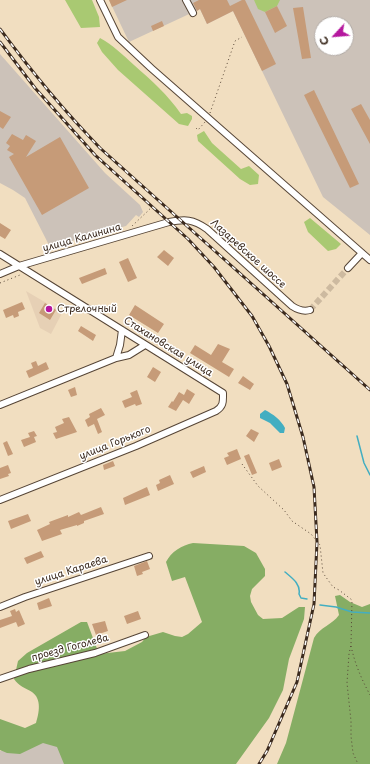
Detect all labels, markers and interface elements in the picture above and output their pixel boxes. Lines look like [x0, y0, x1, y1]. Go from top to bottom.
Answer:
north arrow [314, 16, 354, 56]
text: С [314, 34, 333, 48]
street label: Лазаревское шоссе [208, 217, 288, 291]
street label: улица Калинина [41, 221, 123, 255]
place label: Стрелочный [57, 303, 117, 315]
marker: Стрелочный [44, 304, 54, 314]
street label: Стахановская улица [121, 315, 215, 379]
street label: улица Горького [78, 423, 152, 463]
street label: улица Караева [33, 554, 109, 588]
street label: проезд Гоголева [30, 632, 110, 664]

